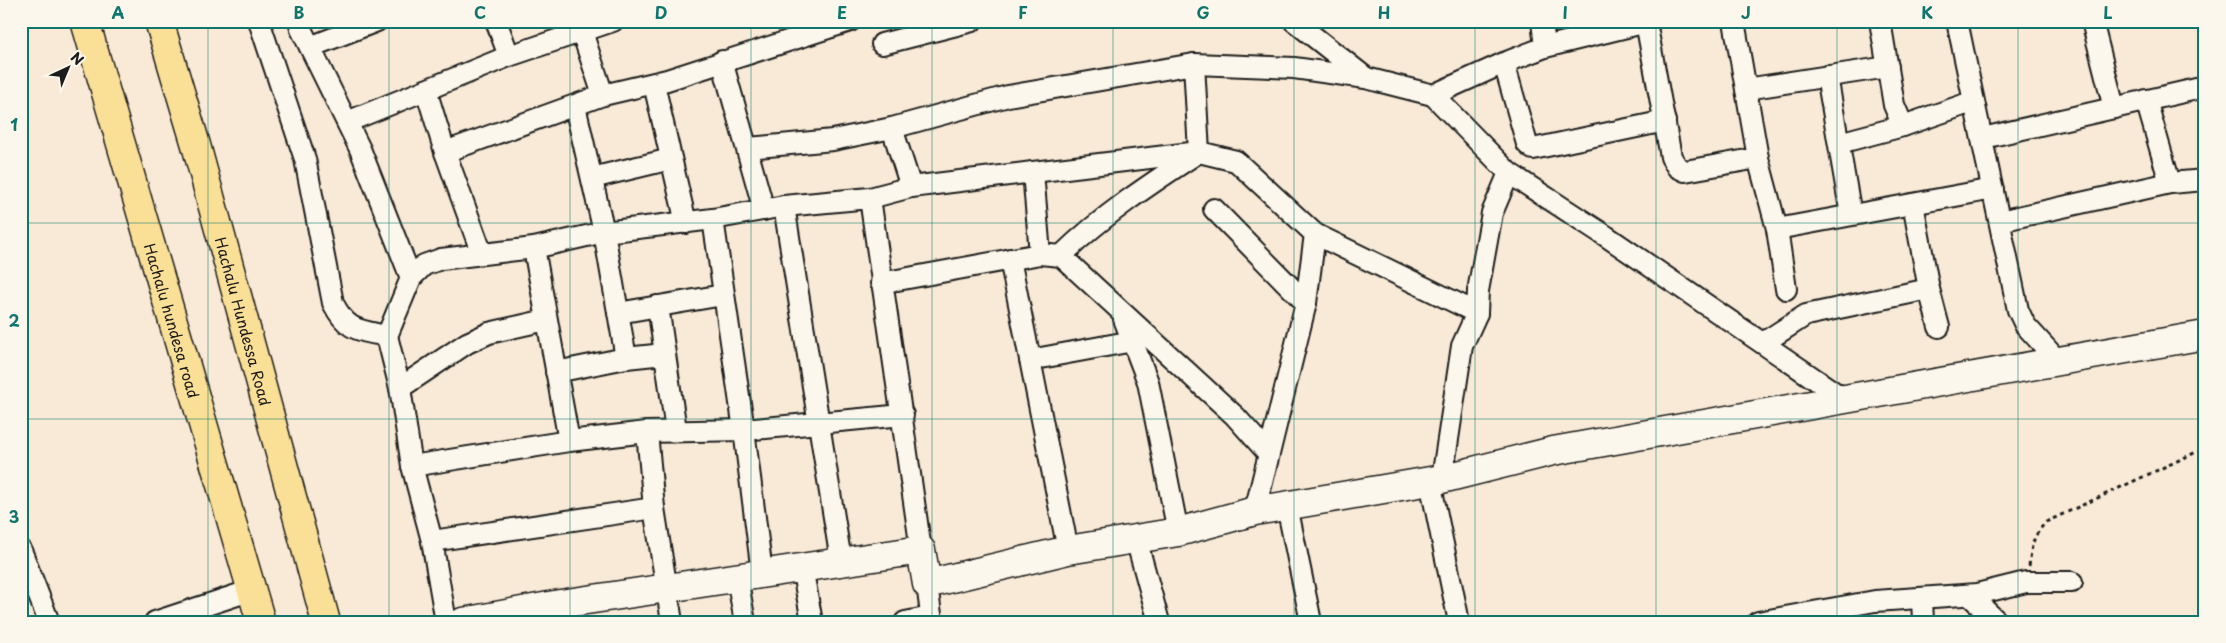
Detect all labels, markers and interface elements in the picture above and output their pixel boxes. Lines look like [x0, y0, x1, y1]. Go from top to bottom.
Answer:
text: A [112, 0, 125, 24]
text: B [294, 0, 305, 24]
text: C [474, 0, 486, 24]
text: D [655, 0, 667, 24]
text: E [837, 0, 847, 24]
text: F [1018, 0, 1028, 24]
text: G [1196, 0, 1210, 24]
text: H [1378, 0, 1390, 24]
text: I [1562, 0, 1568, 24]
text: J [1741, 0, 1751, 24]
text: K [1921, 0, 1933, 24]
text: L [2103, 0, 2113, 24]
north arrow [42, 42, 92, 92]
text: N [66, 47, 89, 70]
text: 1 [10, 112, 18, 136]
street label: Hachalu Hundessa Road [210, 234, 278, 408]
street label: Hachalu hundesa road [139, 240, 206, 401]
text: 2 [8, 308, 20, 332]
text: 3 [9, 504, 19, 528]

